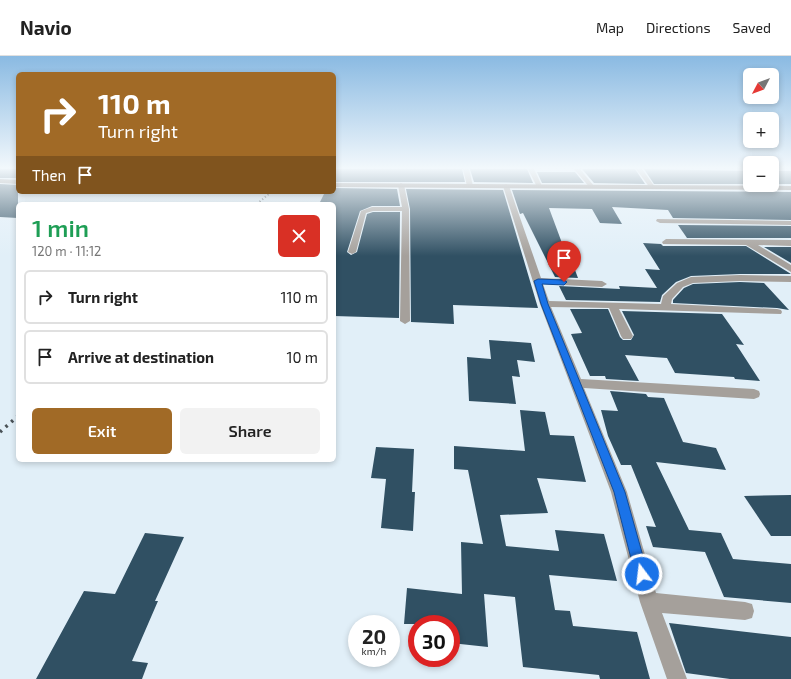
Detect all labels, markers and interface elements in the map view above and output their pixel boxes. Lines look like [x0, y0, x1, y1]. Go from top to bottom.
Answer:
text: Navio [20, 16, 72, 39]
text: Map [596, 19, 624, 36]
text: Directions [646, 19, 711, 36]
text: Saved [733, 19, 771, 36]
north arrow [743, 68, 779, 104]
map controls [743, 68, 779, 192]
text: 110 m [98, 86, 171, 120]
icon: right [32, 88, 84, 140]
button: + [743, 112, 779, 148]
text: Turn right [98, 120, 178, 142]
button: − [743, 156, 779, 192]
icon: arrive [74, 164, 96, 186]
text: Then [32, 166, 66, 184]
text: 1 min [32, 213, 89, 242]
button: close [278, 215, 320, 257]
pin [547, 241, 581, 282]
text: 120 m · 11:12 [32, 243, 101, 259]
icon: arrive [553, 247, 575, 269]
icon: right [34, 286, 56, 308]
text: Turn right [68, 288, 138, 306]
text: 110 m [281, 288, 318, 306]
icon: arrive [34, 346, 56, 368]
text: Arrive at destination [68, 348, 214, 366]
text: 10 m [286, 348, 318, 366]
button: Exit [32, 408, 172, 454]
button: Share [180, 408, 320, 454]
position arrow [621, 553, 663, 595]
speed limit sign: 30 [408, 615, 460, 667]
text: 20 [362, 624, 386, 648]
text: km/h [362, 645, 386, 657]

